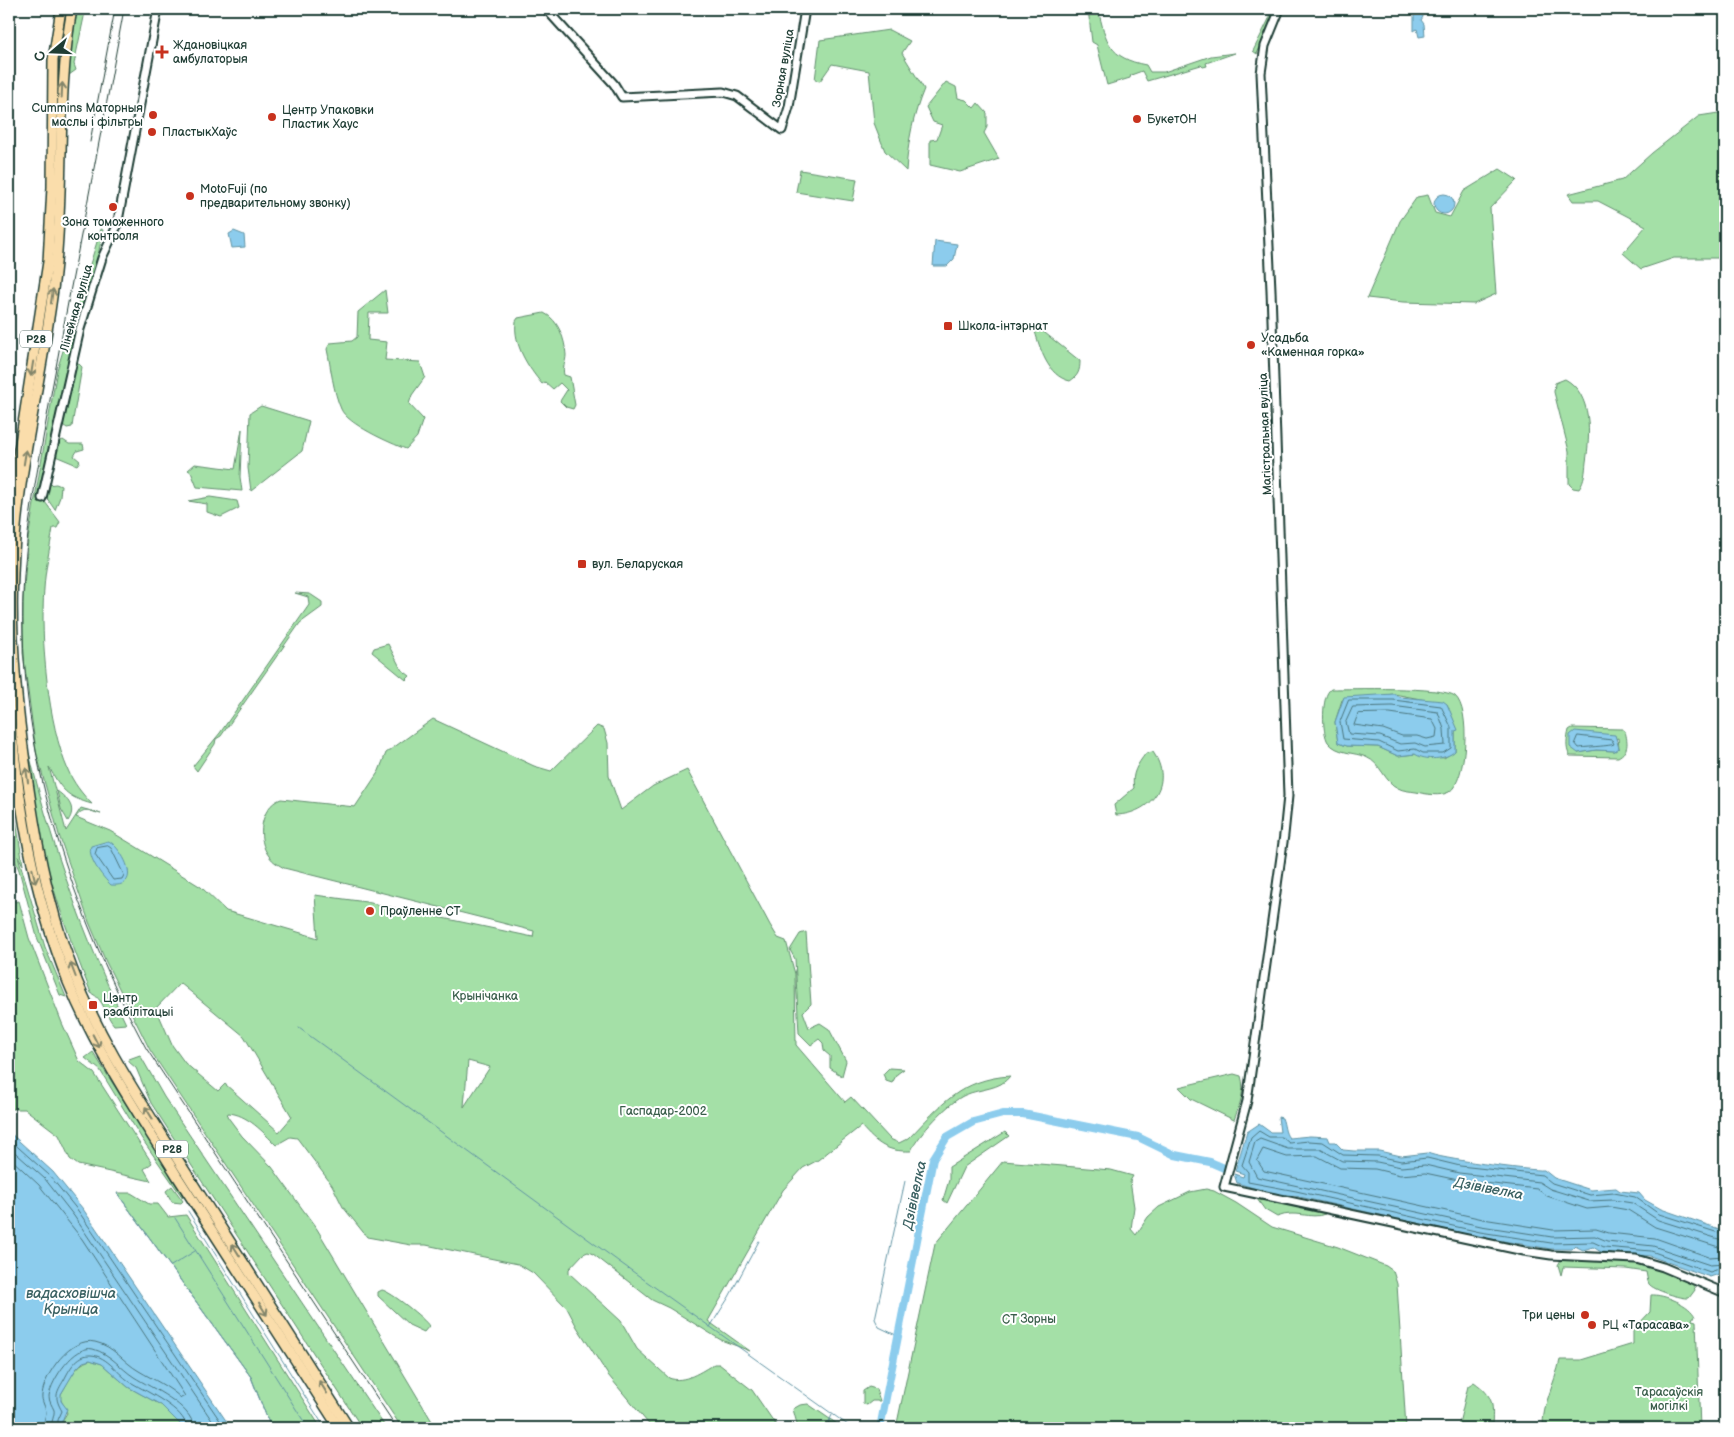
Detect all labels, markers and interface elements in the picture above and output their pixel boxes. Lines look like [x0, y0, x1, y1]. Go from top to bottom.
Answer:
north arrow [28, 28, 78, 78]
street label: Зорная вуліца [769, 28, 798, 109]
place label: Ждановіцкая амбулаторыя [173, 38, 248, 67]
marker: Ждановіцкая амбулаторыя [155, 45, 169, 59]
text: С [30, 48, 50, 63]
one-way arrow [58, 82, 67, 98]
place label: Cummins Маторныя маслы і фільтры [32, 101, 143, 130]
place label: Центр Упаковки Пластик Хаус [282, 103, 374, 132]
marker: Cummins Маторныя маслы і фільтры [147, 109, 159, 121]
marker: Центр Упаковки Пластик Хаус [266, 111, 278, 123]
place label: БукетОН [1147, 112, 1197, 127]
marker: БукетОН [1131, 113, 1143, 125]
place label: ПластыкХаўс [162, 125, 237, 140]
marker: ПластыкХаўс [146, 126, 158, 138]
place label: MotoFuji (по предварительному звонку) [200, 182, 351, 211]
marker: MotoFuji (по предварительному звонку) [184, 190, 196, 202]
marker: Зона томоженного контроля [107, 201, 119, 213]
place label: Зона томоженного контроля [62, 215, 164, 244]
street label: Лінейная вуліца [57, 263, 96, 355]
one-way arrow [47, 289, 57, 305]
place label: Школа-інтэрнат [958, 319, 1048, 334]
marker: Школа-інтэрнат [942, 320, 954, 332]
road number: Р28 [20, 330, 52, 348]
place label: Усадьба «Каменная горка» [1261, 331, 1365, 360]
marker: Усадьба «Каменная горка» [1245, 339, 1257, 351]
one-way arrow [26, 360, 36, 376]
street label: Магістральная вуліца [1256, 373, 1275, 495]
one-way arrow [21, 449, 31, 465]
place label: вул. Беларуская [592, 557, 684, 572]
marker: вул. Беларуская [576, 558, 588, 570]
one-way arrow [22, 767, 32, 783]
one-way arrow [30, 867, 39, 883]
place label: Праўленне СТ [380, 904, 461, 919]
marker: Праўленне СТ [364, 905, 376, 917]
one-way arrow [68, 962, 77, 978]
park label: Крынічанка [452, 989, 518, 1004]
place label: Цэнтр рэабілітацыі [103, 991, 173, 1020]
marker: Цэнтр рэабілітацыі [87, 999, 99, 1011]
one-way arrow [91, 1033, 101, 1048]
park label: Гаспадар-2002 [619, 1104, 707, 1119]
one-way arrow [143, 1106, 154, 1120]
road number: Р28 [156, 1140, 188, 1158]
water label: Дзівівелка [899, 1159, 930, 1232]
water label: Дзівівелка [1452, 1173, 1525, 1203]
one-way arrow [230, 1244, 240, 1258]
water label: вадасховішча Крыніца [26, 1285, 116, 1318]
one-way arrow [259, 1302, 269, 1316]
place label: Три цены [1522, 1308, 1575, 1323]
marker: Три цены [1579, 1309, 1591, 1321]
park label: СТ Зорны [1002, 1312, 1056, 1327]
place label: РЦ «Тарасава» [1602, 1318, 1690, 1333]
marker: РЦ «Тарасава» [1586, 1319, 1598, 1331]
one-way arrow [318, 1381, 328, 1395]
park label: Тарасаўскія могілкі [1635, 1385, 1704, 1414]

